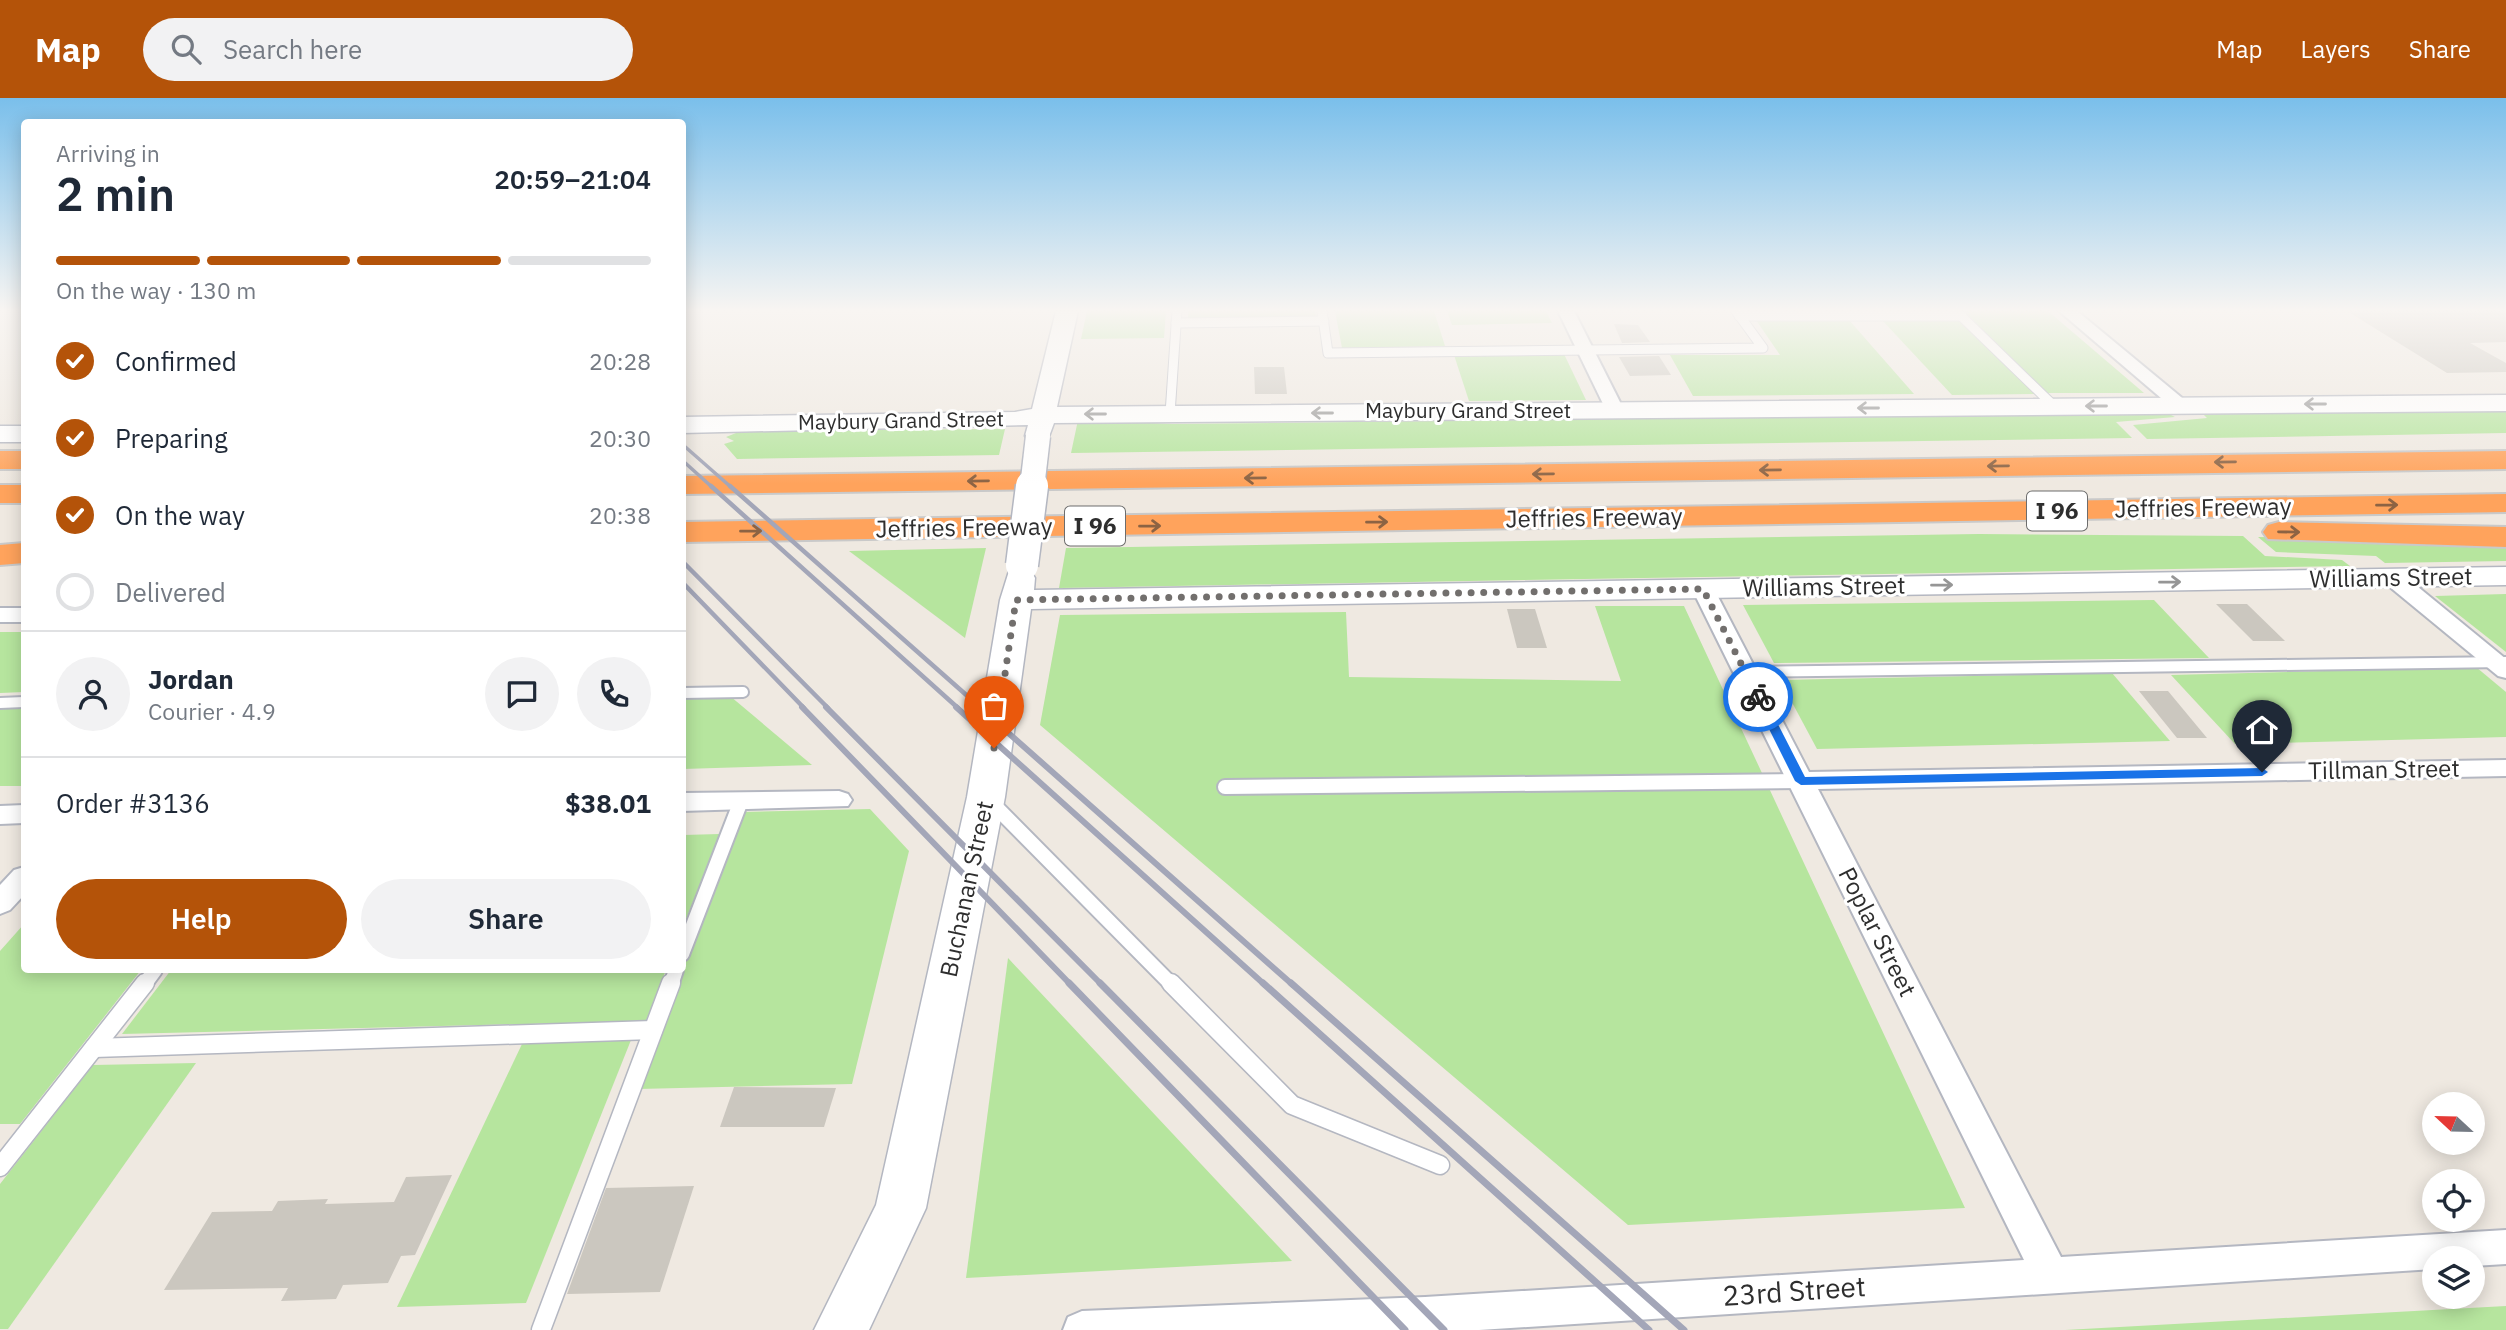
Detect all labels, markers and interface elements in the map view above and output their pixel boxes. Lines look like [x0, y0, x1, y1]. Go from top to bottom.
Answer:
search box [143, 18, 633, 81]
text: Map [35, 28, 101, 71]
icon: search [167, 30, 205, 68]
text: Search here [223, 32, 362, 66]
text: Map [2216, 33, 2263, 65]
text: Layers [2301, 33, 2371, 65]
text: Share [2409, 33, 2471, 65]
text: Arriving in [56, 138, 160, 168]
text: 20:59–21:04 [494, 162, 651, 196]
text: 2 min [56, 164, 175, 224]
text: On the way · 130 m [56, 275, 256, 305]
icon: check [56, 342, 94, 380]
text: Confirmed [115, 344, 237, 378]
text: 20:28 [589, 346, 651, 376]
street label: Maybury Grand Street [1365, 396, 1571, 424]
one-way arrow [2304, 398, 2327, 411]
one-way arrow [2085, 399, 2108, 413]
one-way arrow [1857, 401, 1880, 415]
street label: Maybury Grand Street [798, 404, 1004, 436]
one-way arrow [1311, 406, 1334, 419]
one-way arrow [1084, 408, 1107, 421]
icon: check [56, 419, 94, 457]
text: Preparing [115, 421, 228, 455]
text: 20:30 [589, 423, 651, 453]
one-way arrow [2214, 456, 2237, 469]
one-way arrow [1987, 459, 2010, 473]
one-way arrow [1759, 463, 1782, 477]
one-way arrow [1532, 467, 1555, 480]
one-way arrow [1243, 471, 1266, 485]
one-way arrow [967, 475, 990, 488]
street label: Jeffries Freeway [2114, 489, 2292, 525]
road number: I 96 [2027, 492, 2087, 530]
icon: check [56, 496, 94, 534]
text: On the way [115, 498, 245, 532]
street label: Jeffries Freeway [1505, 499, 1683, 535]
one-way arrow [2375, 499, 2398, 512]
text: 20:38 [589, 500, 651, 530]
road number: I 96 [1065, 506, 1125, 546]
street label: Jeffries Freeway [875, 509, 1053, 545]
one-way arrow [1365, 515, 1388, 529]
one-way arrow [1138, 519, 1161, 532]
one-way arrow [739, 525, 762, 538]
one-way arrow [2277, 526, 2300, 539]
street label: Williams Street [2309, 560, 2473, 594]
street label: Williams Street [1742, 569, 1906, 603]
text: Delivered [115, 575, 226, 609]
one-way arrow [2158, 575, 2181, 588]
one-way arrow [1930, 579, 1953, 592]
button: person [56, 657, 130, 731]
button: chat [485, 657, 559, 731]
button: phone [577, 657, 651, 731]
text: Jordan [148, 662, 234, 696]
courier [1723, 662, 1793, 732]
pin [964, 676, 1024, 748]
icon: bike [1739, 678, 1777, 716]
icon: bag [975, 687, 1013, 725]
text: Courier · 4.9 [148, 696, 276, 726]
pin [2232, 700, 2292, 772]
icon: home [2243, 711, 2281, 749]
street label: Tillman Street [2308, 752, 2460, 786]
text: Order #3136 [56, 786, 210, 820]
text: $38.01 [565, 786, 651, 820]
street label: Buchanan Street [932, 798, 1000, 980]
street label: Poplar Street [1832, 861, 1924, 1002]
button: Help [56, 879, 347, 959]
button: Share [361, 879, 651, 959]
north arrow [2422, 1092, 2485, 1155]
map controls [2422, 1092, 2485, 1309]
button: locate [2422, 1169, 2485, 1232]
button: layers [2422, 1246, 2485, 1309]
street label: 23rd Street [1721, 1267, 1867, 1314]

